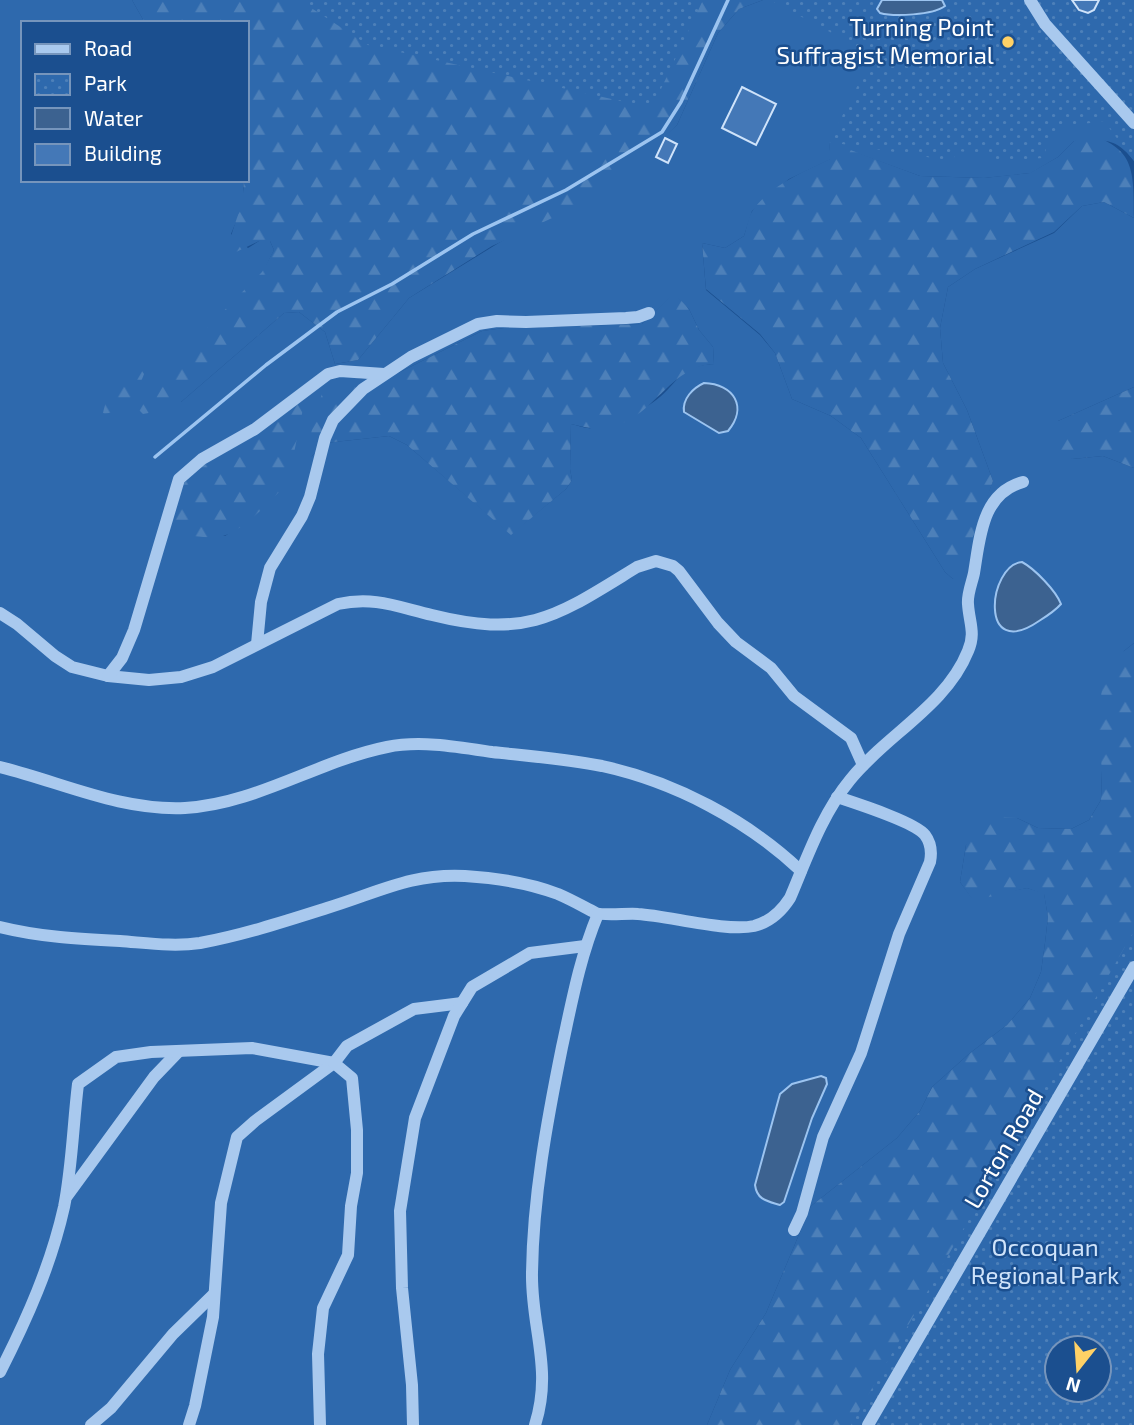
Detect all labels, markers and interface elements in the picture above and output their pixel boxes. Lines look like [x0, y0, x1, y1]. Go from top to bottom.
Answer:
place label: Turning Point Suffragist Memorial [776, 12, 994, 69]
legend [21, 21, 248, 182]
marker: Turning Point Suffragist Memorial [1000, 34, 1016, 50]
text: Road [84, 35, 132, 60]
text: Park [84, 70, 127, 95]
text: Water [84, 105, 143, 130]
text: Building [84, 140, 162, 165]
street label: Lorton Road [957, 1083, 1048, 1213]
park label: Occoquan Regional Park [971, 1232, 1119, 1289]
north arrow [1043, 1334, 1113, 1404]
text: N [1063, 1373, 1083, 1399]

